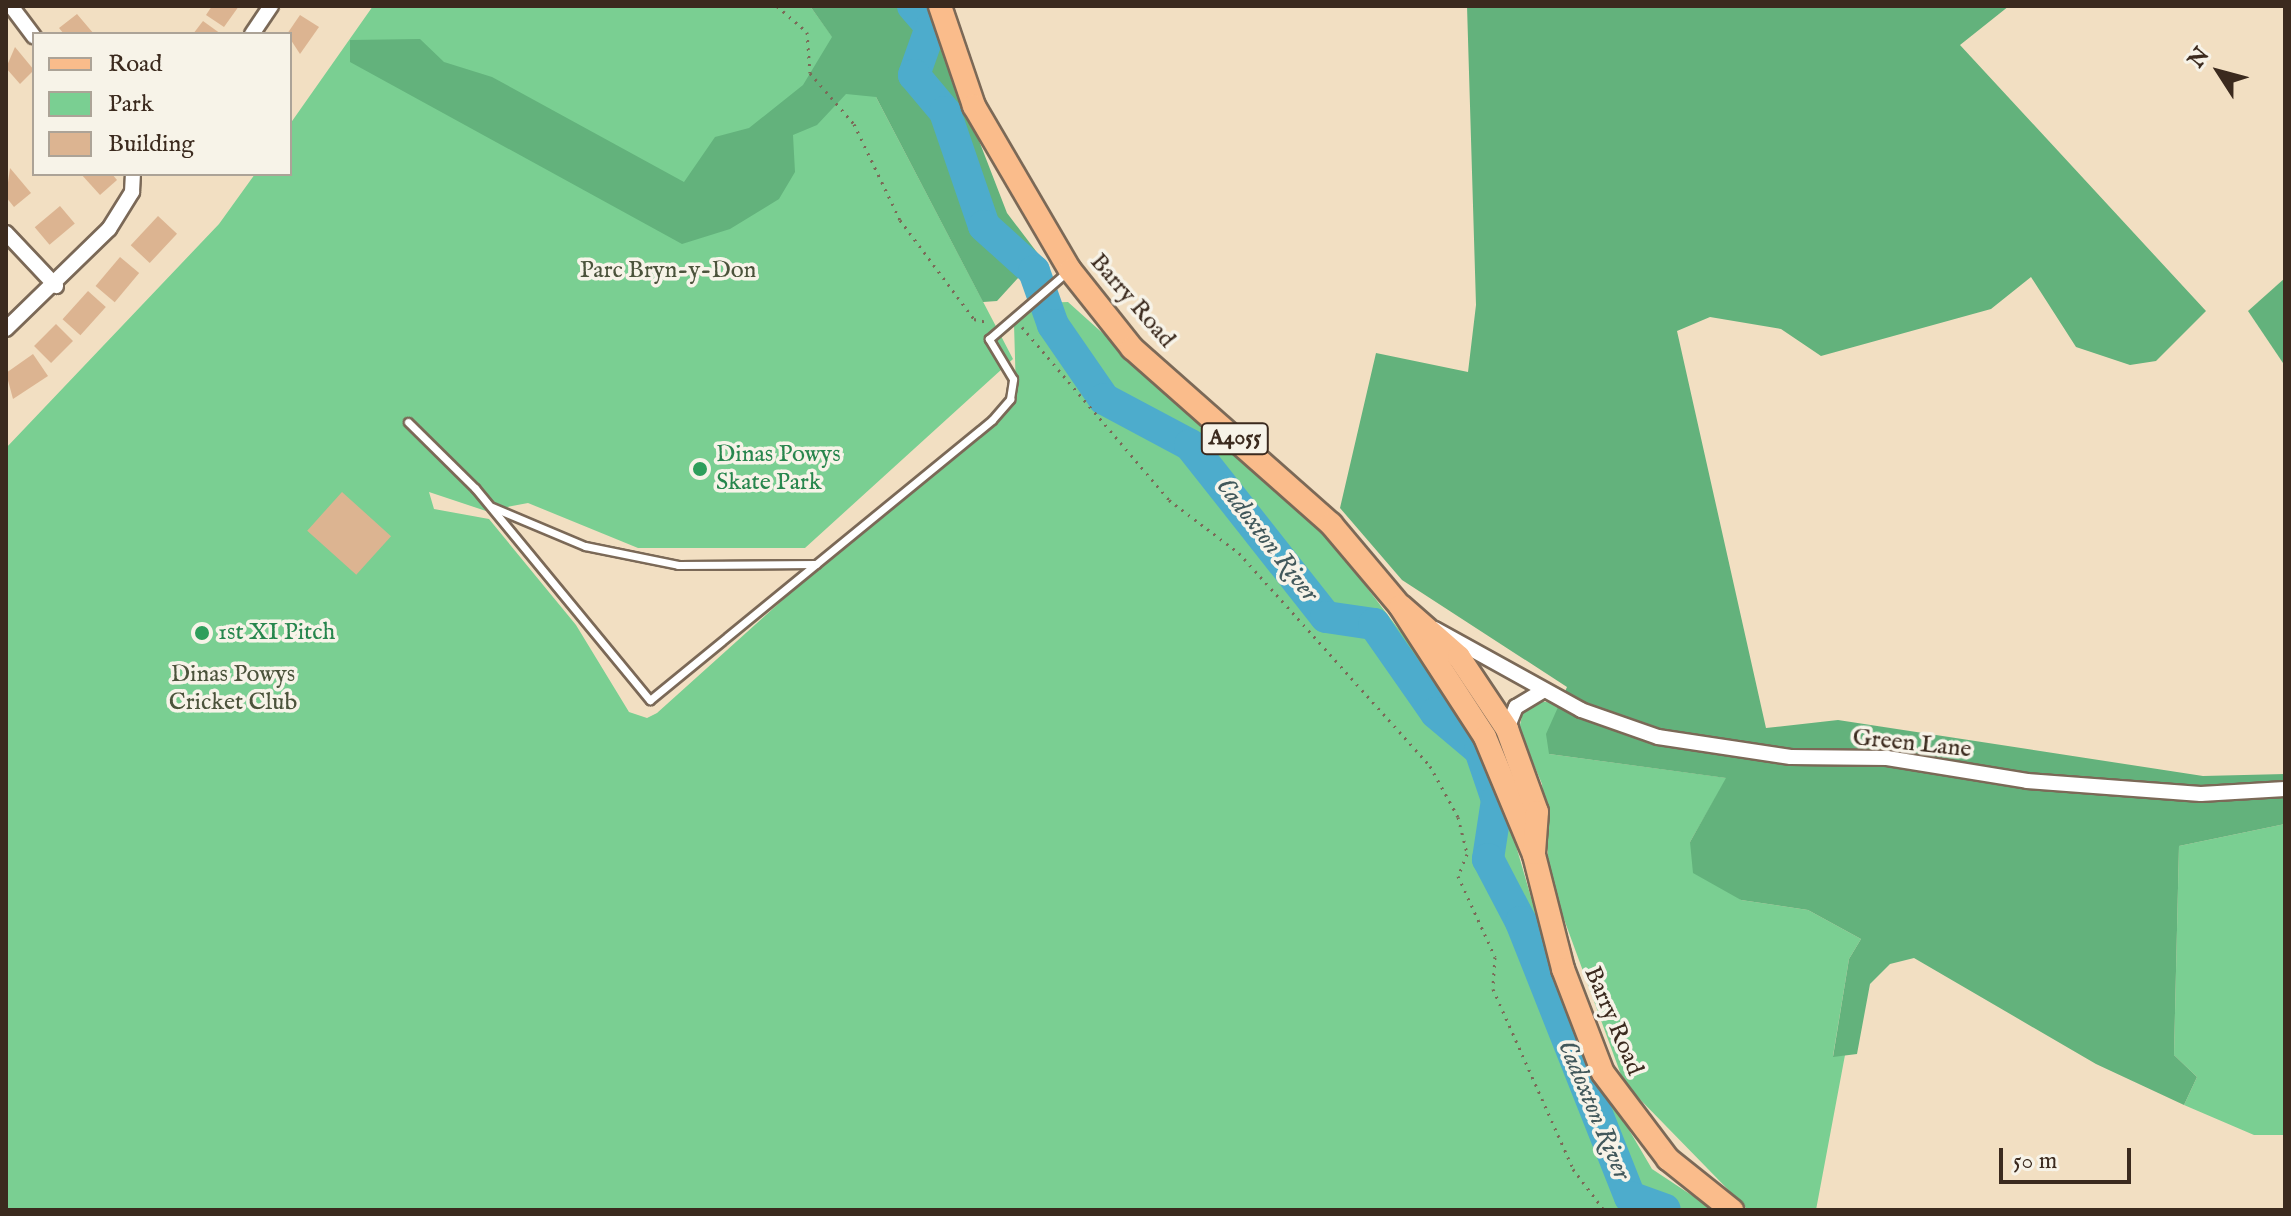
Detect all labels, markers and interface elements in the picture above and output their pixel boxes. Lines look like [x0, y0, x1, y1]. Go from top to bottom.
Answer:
legend [32, 32, 292, 176]
north arrow [2179, 32, 2259, 112]
text: N [2183, 42, 2217, 74]
text: Road [108, 49, 162, 80]
text: Park [108, 89, 154, 120]
text: Building [108, 129, 194, 160]
street label: Barry Road [1083, 248, 1181, 354]
park label: Parc Bryn-y-Don [580, 257, 756, 285]
road number: A4055 [1199, 421, 1271, 457]
place label: Dinas Powys Skate Park [716, 441, 841, 497]
marker: Dinas Powys Skate Park [691, 460, 709, 478]
water label: Cadoxton River [1209, 472, 1325, 608]
place label: 1st XI Pitch [218, 619, 335, 647]
marker: 1st XI Pitch [193, 624, 211, 642]
park label: Dinas Powys Cricket Club [169, 661, 297, 717]
street label: Green Lane [1851, 723, 1973, 765]
street label: Barry Road [1577, 962, 1649, 1080]
water label: Cadoxton River [1551, 1036, 1637, 1184]
scale bar [2003, 1132, 2135, 1182]
text: 50 m [2013, 1146, 2057, 1177]

